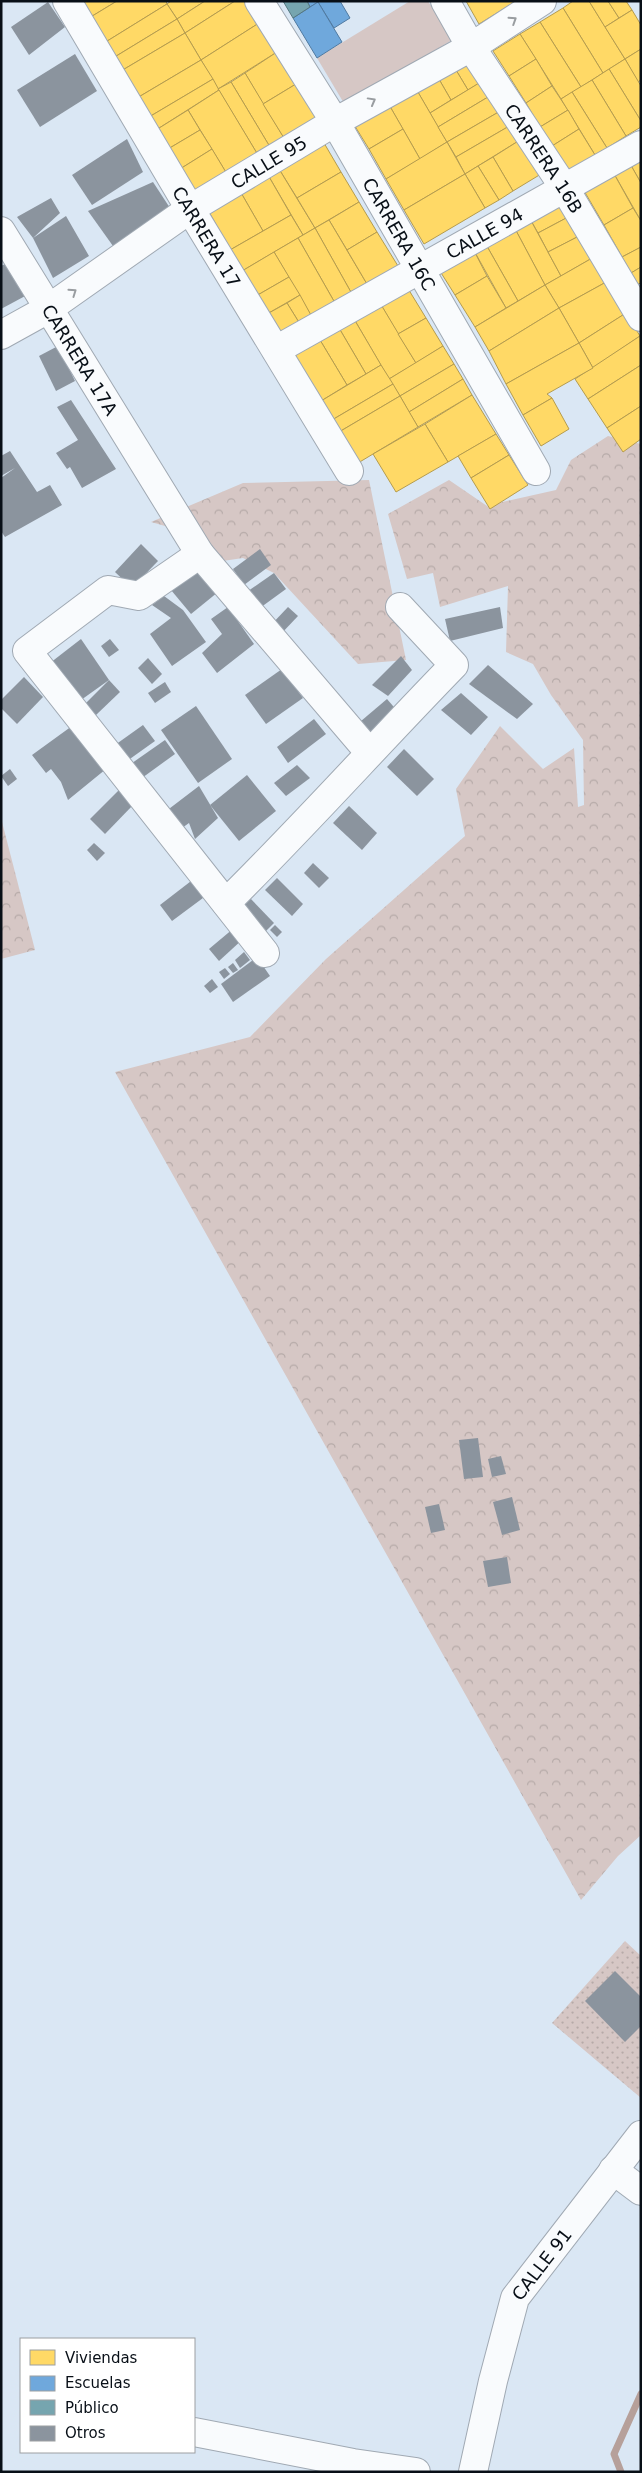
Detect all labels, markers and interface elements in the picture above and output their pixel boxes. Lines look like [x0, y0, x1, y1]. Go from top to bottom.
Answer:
one-way arrow [507, 17, 516, 26]
one-way arrow [367, 98, 376, 108]
street label: CARRERA 16B [501, 100, 587, 217]
street label: CALLE 95 [227, 131, 310, 193]
street label: CARRERA 16C [359, 174, 440, 294]
street label: CARRERA 17 [168, 182, 245, 291]
street label: CALLE 94 [442, 203, 527, 263]
one-way arrow [67, 289, 77, 298]
street label: CARRERA 17A [38, 300, 123, 419]
street label: CALLE 91 [507, 2224, 576, 2304]
legend [20, 2338, 195, 2453]
text: Viviendas [65, 2349, 138, 2367]
text: Escuelas [65, 2374, 131, 2392]
text: Público [65, 2399, 119, 2417]
text: Otros [65, 2424, 106, 2442]

